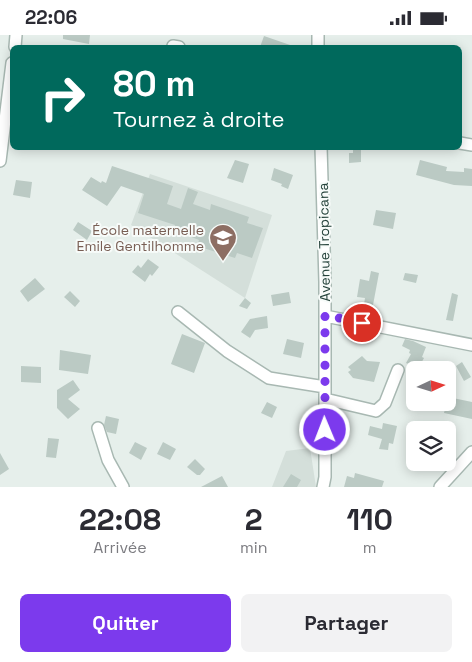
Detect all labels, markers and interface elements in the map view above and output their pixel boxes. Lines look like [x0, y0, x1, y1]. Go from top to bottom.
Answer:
text: 22:06 [25, 5, 77, 30]
text: 80 m [113, 62, 195, 106]
icon: right [30, 65, 95, 130]
text: Tournez à droite [113, 105, 284, 133]
street label: Avenue Tropicana [314, 182, 334, 302]
place label: École maternelle Emile Gentilhomme [77, 221, 204, 255]
school or university icon: École maternelle Emile Gentilhomme [208, 223, 238, 262]
pin [341, 302, 383, 344]
icon: arrive [348, 309, 376, 337]
north arrow [406, 361, 456, 411]
map controls [406, 361, 456, 471]
position arrow [298, 403, 350, 455]
button: layers [406, 421, 456, 471]
text: 22:08 [79, 500, 161, 539]
text: 2 [245, 500, 263, 539]
text: 110 [346, 500, 393, 539]
text: Arrivée [93, 537, 147, 558]
text: min [240, 537, 267, 558]
text: m [363, 537, 377, 558]
button: Quitter [20, 594, 231, 652]
button: Partager [241, 594, 452, 652]

